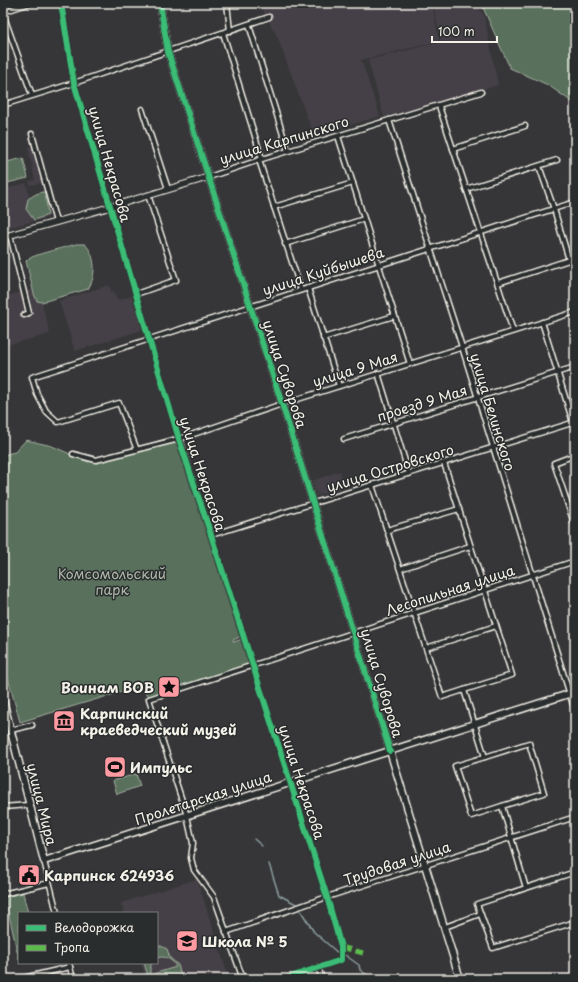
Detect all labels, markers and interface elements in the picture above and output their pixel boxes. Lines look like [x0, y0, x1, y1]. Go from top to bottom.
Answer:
scale bar [432, 18, 497, 44]
text: 100 m [438, 22, 475, 40]
street label: улица Некрасова [83, 104, 137, 225]
street label: улица Карпинского [217, 110, 351, 170]
street label: улица Куйбышева [260, 241, 387, 301]
street label: улица Суворова [258, 317, 313, 431]
street label: улица 9 Мая [310, 346, 400, 392]
street label: улица Белинского [465, 350, 521, 474]
street label: проезд 9 Мая [374, 379, 470, 427]
street label: улица Некрасова [175, 414, 232, 534]
street label: улица Островского [324, 439, 456, 497]
street label: Лесопильная улица [383, 559, 517, 621]
park label: Комсомольский парк [58, 563, 166, 600]
street label: улица Суворова [355, 626, 409, 740]
place icon: Воинам ВОВ [156, 674, 182, 700]
place label: Воинам ВОВ [61, 677, 154, 698]
place label: Карпинский краеведческий музей [80, 703, 237, 740]
museum icon: Карпинский краеведческий музей [51, 708, 77, 734]
street label: улица Некрасова [274, 722, 331, 842]
sports icon: Импульс [102, 754, 128, 780]
place label: Импульс [130, 757, 193, 778]
street label: улица Мира [22, 761, 62, 848]
street label: Пролетарская улица [132, 766, 274, 830]
street label: Трудовая улица [341, 836, 453, 890]
public building icon: Карпинск 624936 [16, 862, 42, 888]
place label: Карпинск 624936 [44, 865, 174, 886]
legend [18, 912, 158, 964]
text: Велодорожка [54, 918, 134, 936]
school or university icon: Школа № 5 [174, 928, 200, 954]
place label: Школа № 5 [202, 931, 288, 952]
text: Тропа [54, 938, 90, 956]

